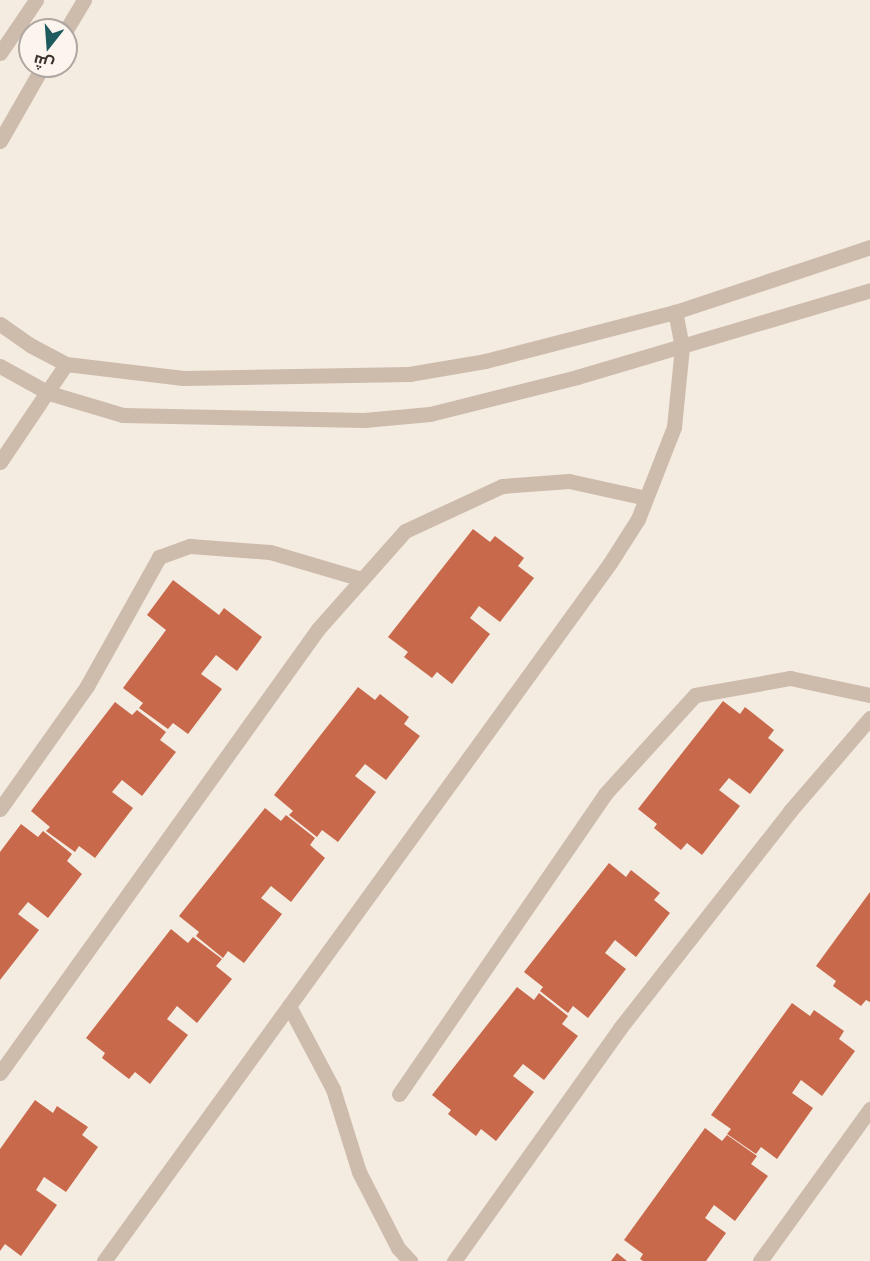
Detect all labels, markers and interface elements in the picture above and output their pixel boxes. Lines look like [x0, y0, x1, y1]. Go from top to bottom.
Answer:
north arrow [18, 18, 78, 78]
text: ش [30, 50, 56, 77]

